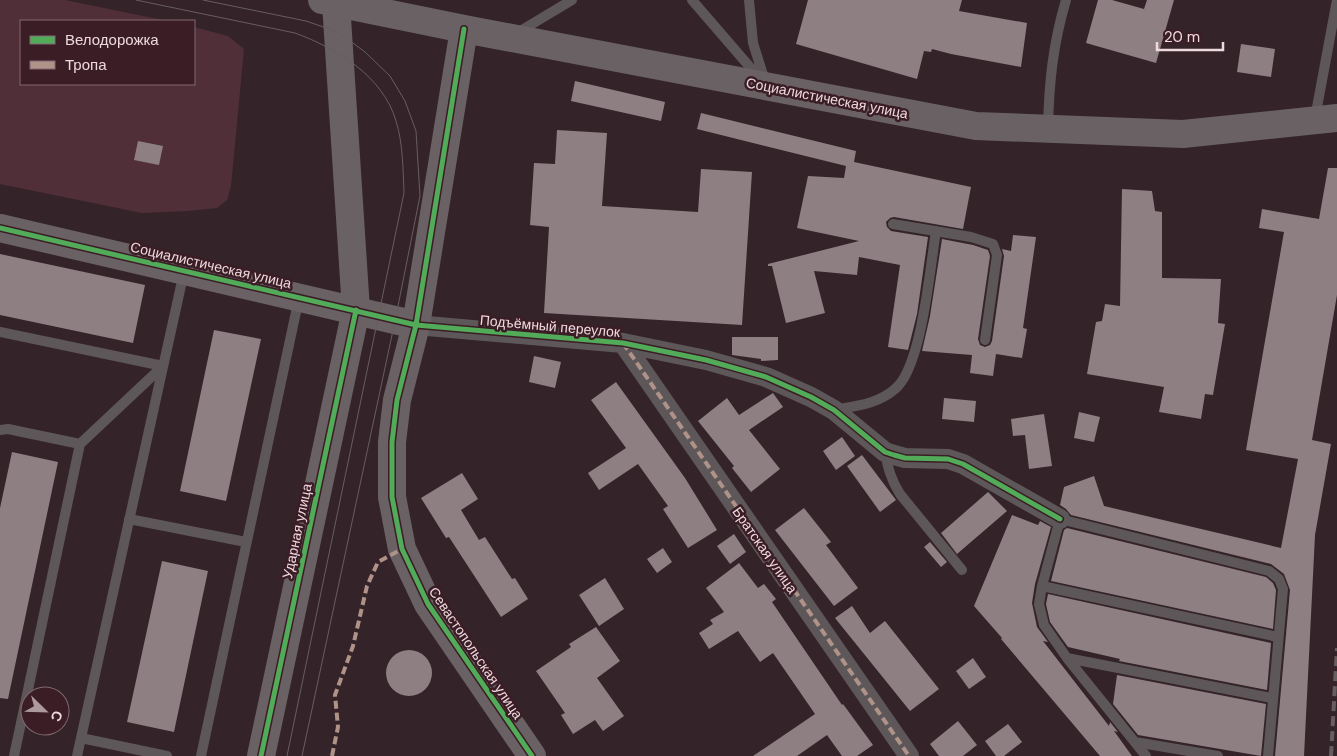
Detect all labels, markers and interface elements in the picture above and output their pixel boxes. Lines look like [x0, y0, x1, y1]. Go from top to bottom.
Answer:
legend [20, 20, 195, 85]
scale bar [1157, 20, 1223, 52]
text: 20 m [1164, 27, 1200, 47]
text: Велодорожка [65, 30, 159, 50]
text: Тропа [65, 55, 107, 75]
street label: Социалистическая улица [744, 73, 910, 123]
street label: Социалистическая улица [129, 238, 294, 292]
street label: Подъёмный переулок [479, 311, 622, 341]
street label: Ударная улица [278, 482, 316, 580]
street label: Братская улица [728, 503, 802, 597]
street label: Севастопольская улица [425, 583, 527, 723]
north arrow [20, 686, 70, 736]
text: С [47, 708, 67, 724]

